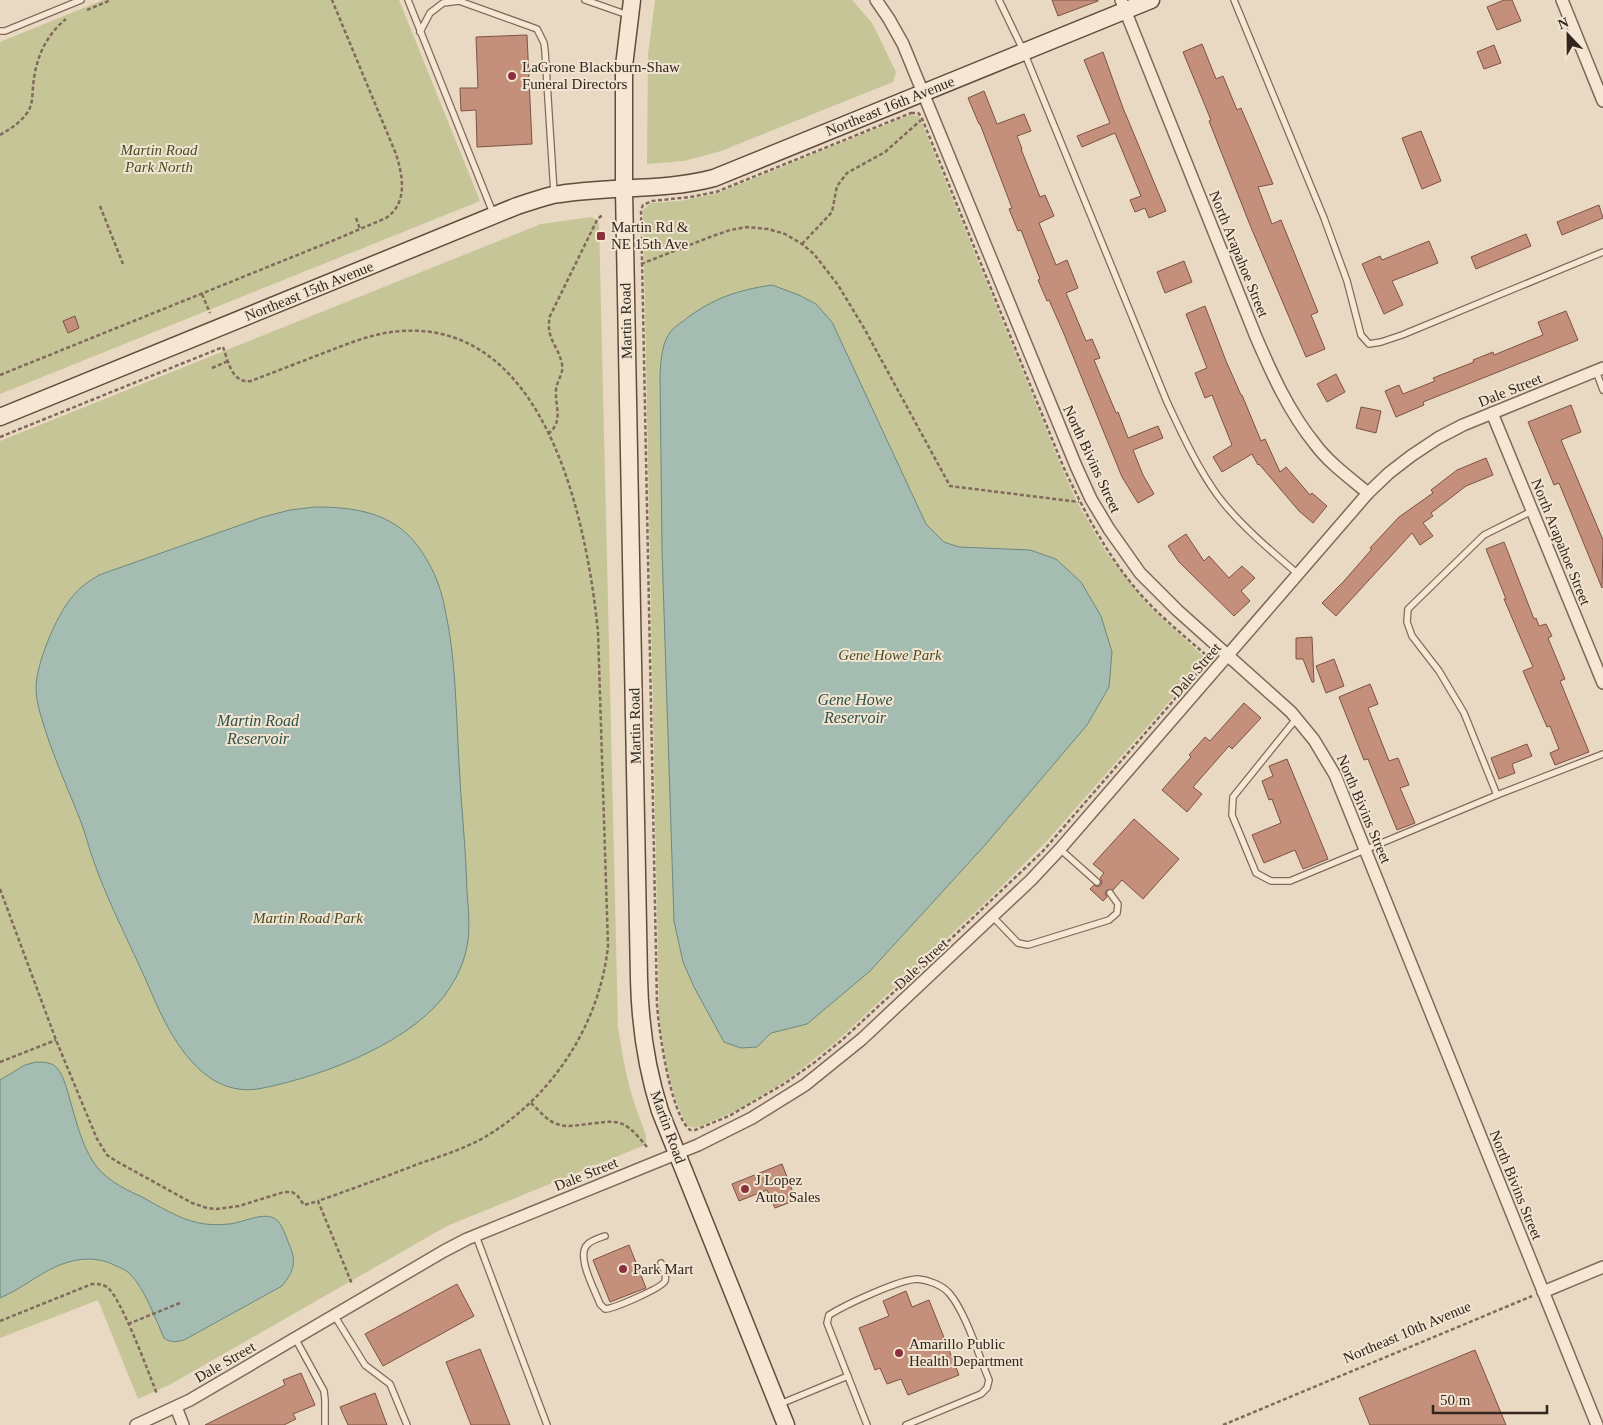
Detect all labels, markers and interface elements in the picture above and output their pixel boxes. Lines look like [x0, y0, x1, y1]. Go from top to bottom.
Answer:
north arrow [1543, 10, 1593, 60]
text: N [1556, 15, 1571, 32]
place label: LaGrone Blackburn-Shaw Funeral Directors [522, 59, 680, 92]
marker: LaGrone Blackburn-Shaw Funeral Directors [506, 70, 518, 82]
street label: Northeast 16th Avenue [823, 73, 957, 139]
park label: Martin Road Park North [119, 142, 198, 175]
street label: North Arapahoe Street [1206, 188, 1272, 320]
place label: Martin Rd & NE 15th Ave [611, 219, 689, 252]
marker: Martin Rd & NE 15th Ave [595, 230, 607, 242]
street label: Northeast 15th Avenue [242, 258, 376, 324]
street label: Martin Road [617, 282, 635, 359]
street label: Dale Street [1476, 370, 1545, 410]
street label: North Bivins Street [1060, 403, 1124, 516]
street label: North Arapahoe Street [1528, 476, 1594, 608]
street label: Dale Street [1168, 639, 1225, 701]
park label: Gene Howe Park [838, 647, 942, 663]
street label: Martin Road [626, 687, 644, 764]
water label: Gene Howe Reservoir [817, 691, 893, 726]
water label: Martin Road Reservoir [216, 712, 300, 747]
street label: North Bivins Street [1334, 752, 1394, 867]
park label: Martin Road Park [252, 910, 363, 926]
street label: Dale Street [891, 935, 952, 993]
street label: Martin Road [647, 1088, 689, 1166]
street label: North Bivins Street [1487, 1128, 1546, 1243]
street label: Dale Street [552, 1154, 621, 1194]
place label: J Lopez Auto Sales [755, 1172, 821, 1205]
marker: J Lopez Auto Sales [739, 1183, 751, 1195]
place label: Park Mart [633, 1261, 694, 1277]
marker: Park Mart [617, 1263, 629, 1275]
street label: Northeast 10th Avenue [1341, 1298, 1474, 1366]
place label: Amarillo Public Health Department [909, 1336, 1024, 1369]
street label: Dale Street [192, 1338, 259, 1386]
marker: Amarillo Public Health Department [893, 1347, 905, 1359]
scale bar [1433, 1382, 1547, 1414]
text: 50 m [1440, 1392, 1471, 1408]

